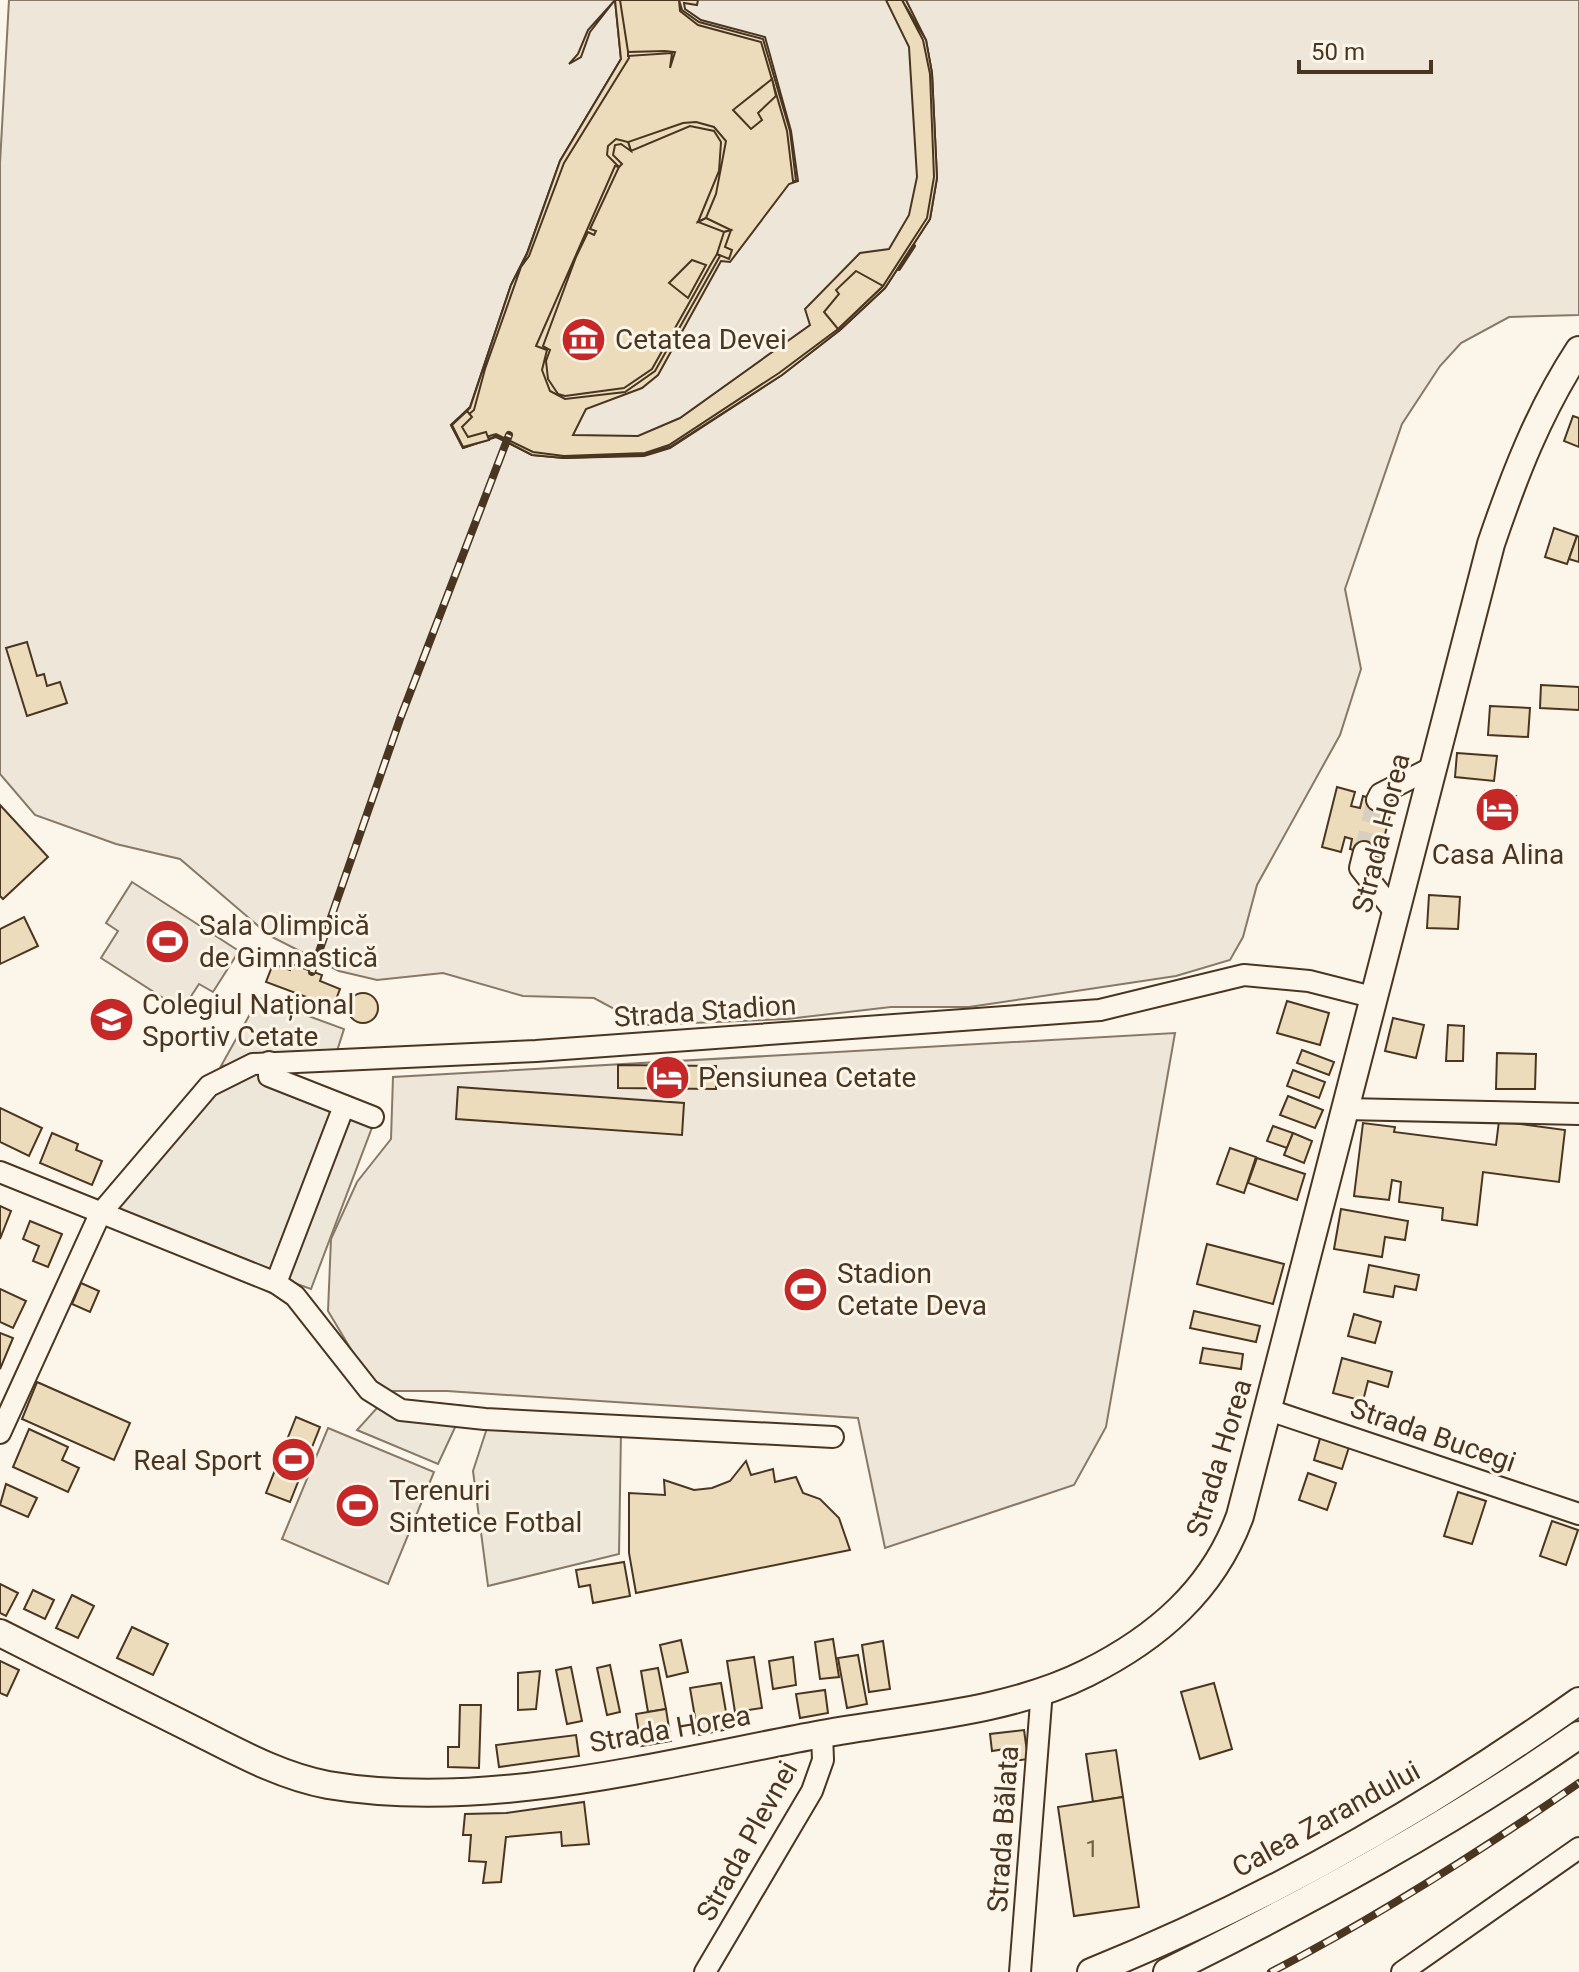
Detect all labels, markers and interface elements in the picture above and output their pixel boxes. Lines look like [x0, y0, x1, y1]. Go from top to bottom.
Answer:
scale bar [1299, 24, 1431, 74]
text: 50 m [1311, 38, 1365, 66]
museum icon: Cetatea Devei [560, 315, 608, 363]
place label: Cetatea Devei [615, 323, 787, 356]
street label: Strada Horea [1345, 750, 1417, 916]
hotel icon: Casa Alina [1474, 785, 1522, 833]
place label: Casa Alina [1432, 838, 1564, 871]
place label: Sala Olimpică de Gimnastică [199, 909, 378, 974]
sports icon: Sala Olimpică de Gimnastică [144, 917, 192, 965]
place label: Colegiul Național Sportiv Cetate [142, 988, 354, 1053]
street label: Strada Stadion [613, 988, 797, 1034]
school or university icon: Colegiul Național Sportiv Cetate [87, 996, 135, 1044]
hotel icon: Pensiunea Cetate [643, 1053, 691, 1101]
place label: Pensiunea Cetate [698, 1061, 916, 1094]
place label: Stadion Cetate Deva [837, 1257, 987, 1322]
sports icon: Stadion Cetate Deva [782, 1265, 830, 1313]
street label: Strada Horea [1179, 1375, 1259, 1541]
street label: Strada Bucegi [1346, 1391, 1520, 1479]
sports icon: Real Sport [269, 1436, 317, 1484]
place label: Real Sport [133, 1444, 262, 1477]
place label: Terenuri Sintetice Fotbal [389, 1474, 582, 1539]
sports icon: Terenuri Sintetice Fotbal [334, 1482, 382, 1530]
street label: Strada Horea [587, 1699, 753, 1759]
street label: Strada Bălata [981, 1745, 1025, 1913]
street label: Calea Zarandului [1227, 1754, 1425, 1884]
street label: Strada Plevnei [689, 1755, 805, 1927]
house number: 1 [1085, 1835, 1099, 1863]

